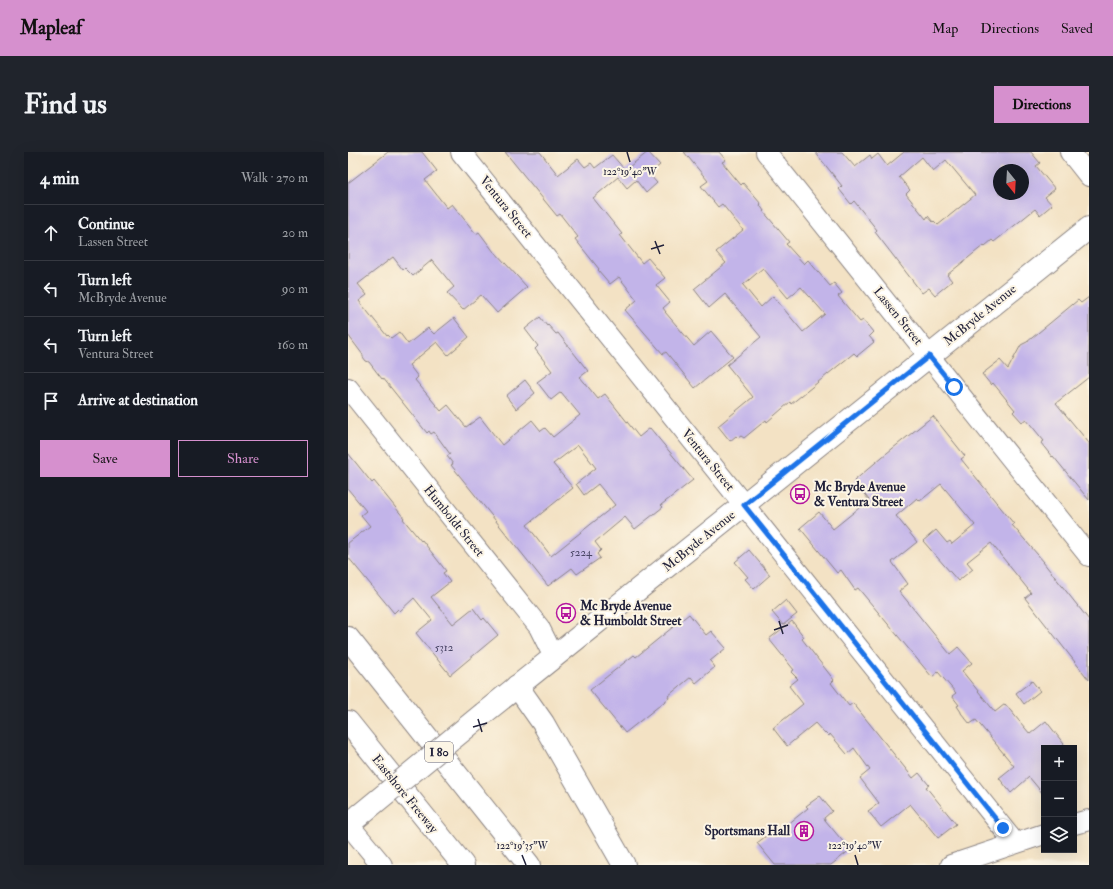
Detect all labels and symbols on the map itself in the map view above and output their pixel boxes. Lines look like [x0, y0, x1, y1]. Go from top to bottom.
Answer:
north arrow [993, 164, 1029, 200]
text: 122°19'40"W [603, 166, 658, 178]
street label: Ventura Street [476, 173, 536, 241]
street label: McBryde Avenue [941, 281, 1021, 350]
street label: Lassen Street [870, 284, 926, 348]
route start [945, 378, 963, 396]
street label: Ventura Street [678, 426, 738, 494]
place label: Mc Bryde Avenue & Ventura Street [813, 479, 906, 510]
street label: Humboldt Street [420, 482, 488, 560]
bus stop icon: Mc Bryde Avenue & Ventura Street [789, 483, 811, 505]
street label: McBryde Avenue [660, 507, 740, 576]
house number: 5224 [570, 546, 593, 559]
place label: Mc Bryde Avenue & Humboldt Street [579, 598, 682, 629]
bus stop icon: Mc Bryde Avenue & Humboldt Street [555, 602, 577, 624]
house number: 5312 [435, 641, 454, 654]
road number: I 80 [425, 742, 453, 762]
street label: Eastshore Freeway [368, 752, 442, 837]
route end [994, 819, 1012, 837]
building icon: Sportsmans Hall [793, 820, 815, 842]
place label: Sportsmans Hall [704, 823, 791, 840]
text: 122°19'35"W [496, 840, 548, 852]
text: 122°19'40"W [828, 840, 883, 852]

